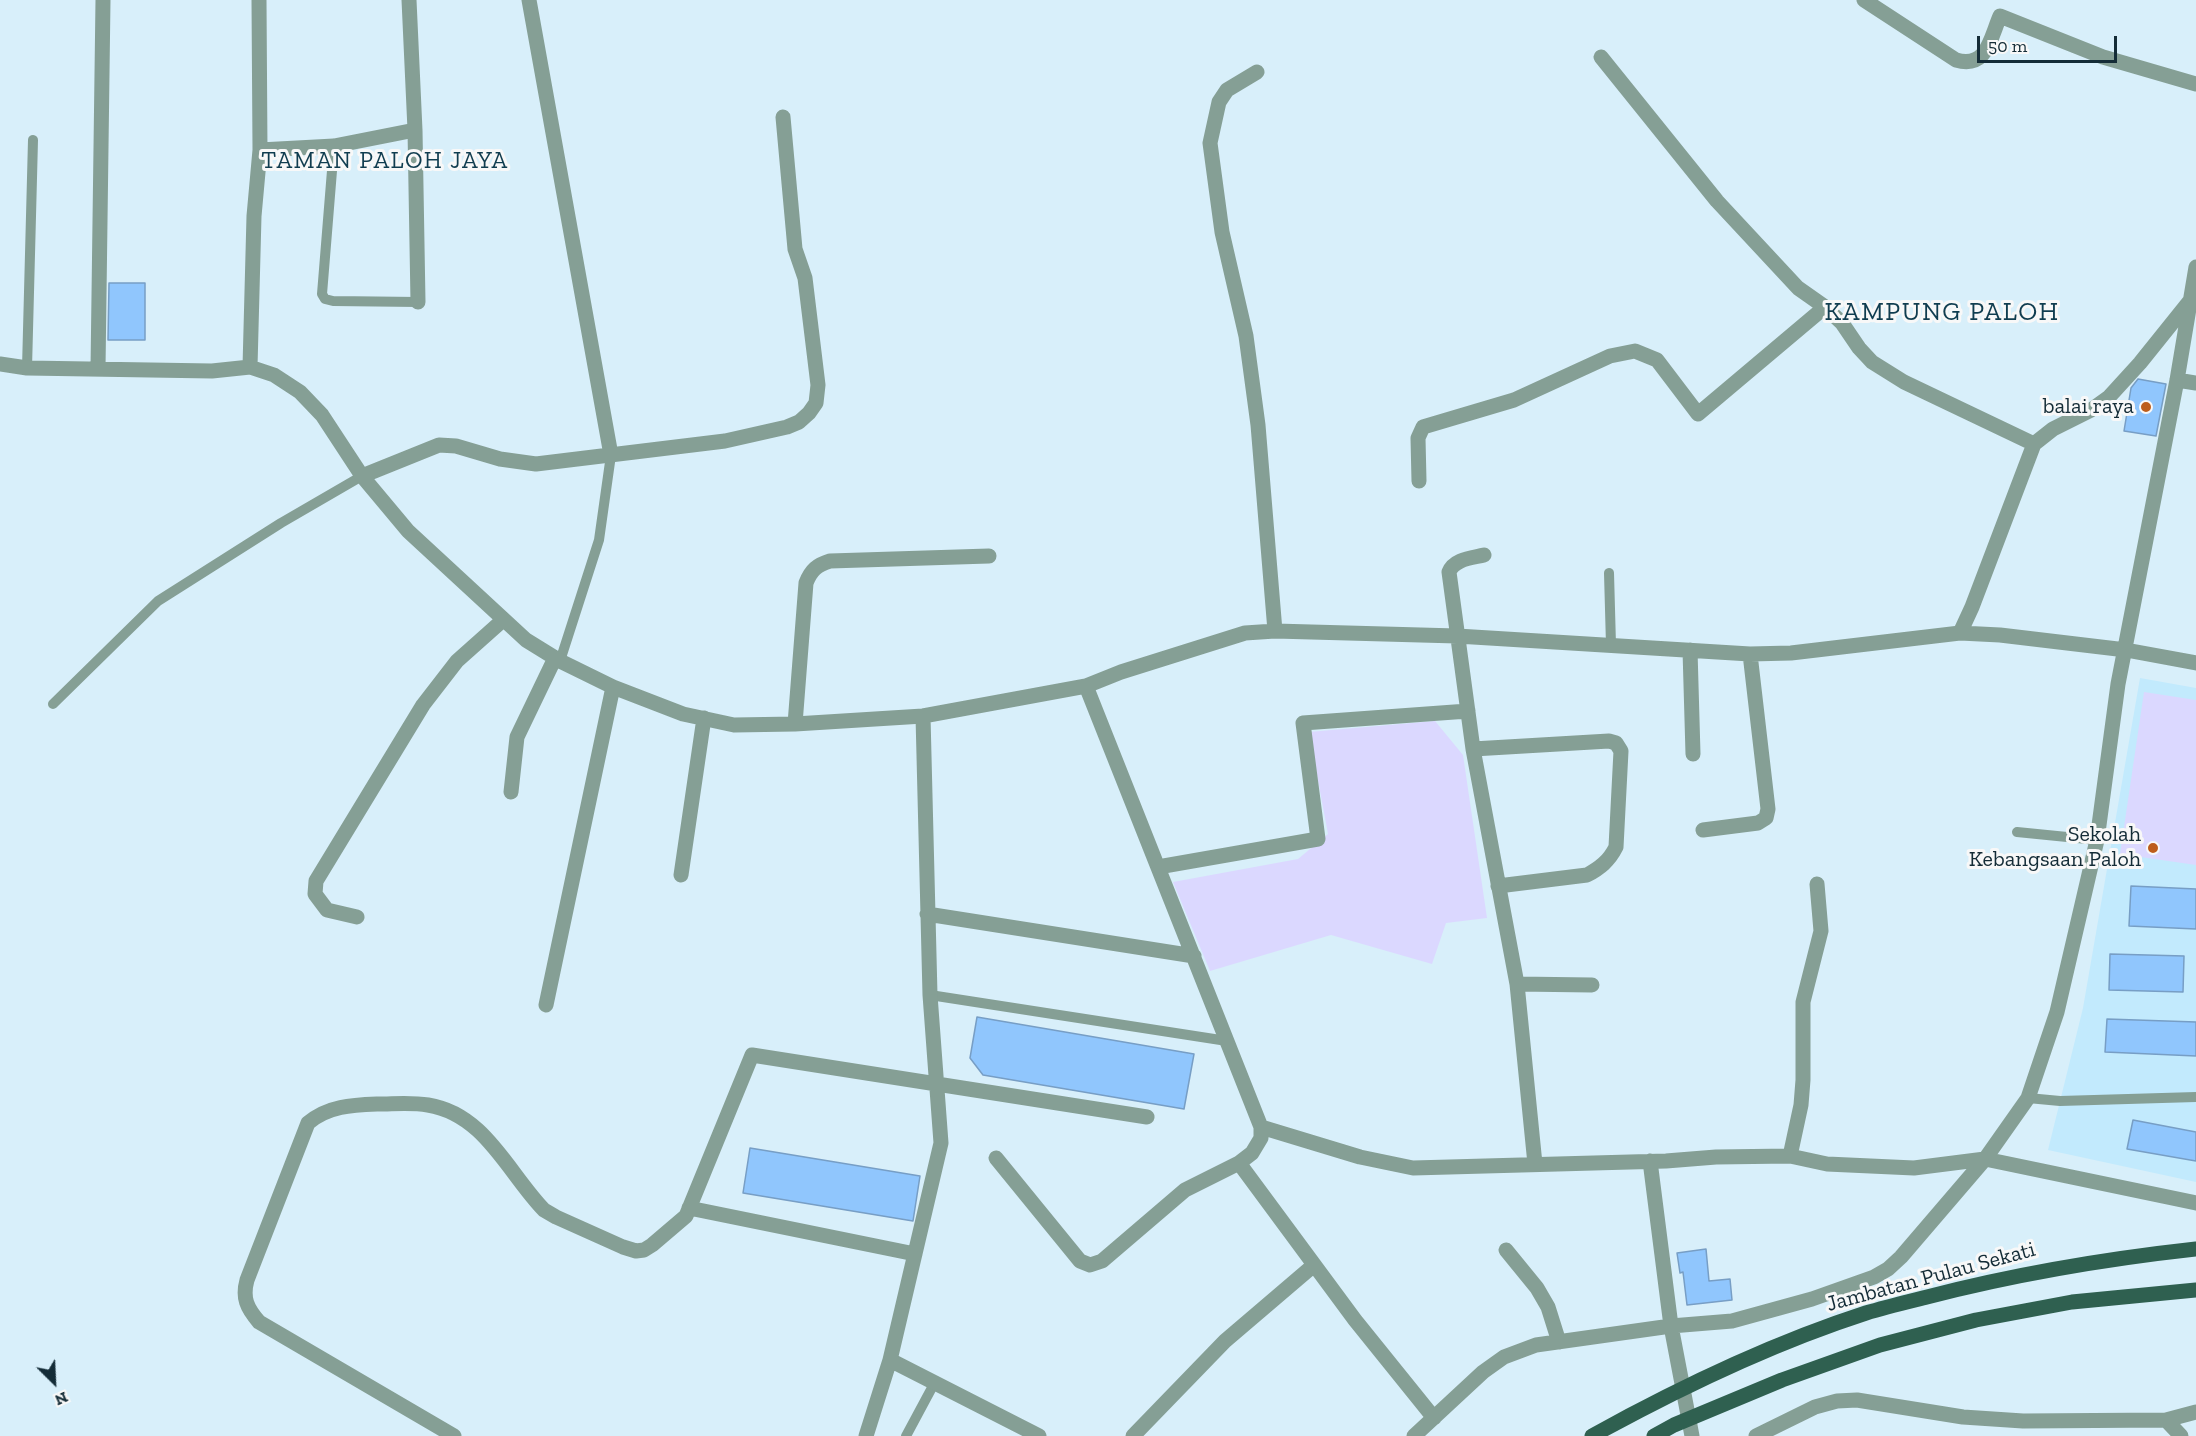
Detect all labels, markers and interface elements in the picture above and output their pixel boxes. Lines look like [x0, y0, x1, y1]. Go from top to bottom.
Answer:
scale bar [1980, 24, 2120, 62]
text: 50 m [1988, 35, 2027, 57]
district label: TAMAN PALOH JAYA [261, 147, 509, 175]
district label: KAMPUNG PALOH [1824, 297, 2060, 329]
place label: balai raya [2043, 394, 2134, 420]
marker: balai raya [2139, 400, 2153, 414]
place label: Sekolah Kebangsaan Paloh [1969, 822, 2141, 873]
marker: Sekolah Kebangsaan Paloh [2146, 841, 2160, 855]
street label: Jambatan Pulau Sekati [1824, 1236, 2038, 1318]
north arrow [24, 1352, 84, 1412]
text: N [52, 1388, 71, 1410]

